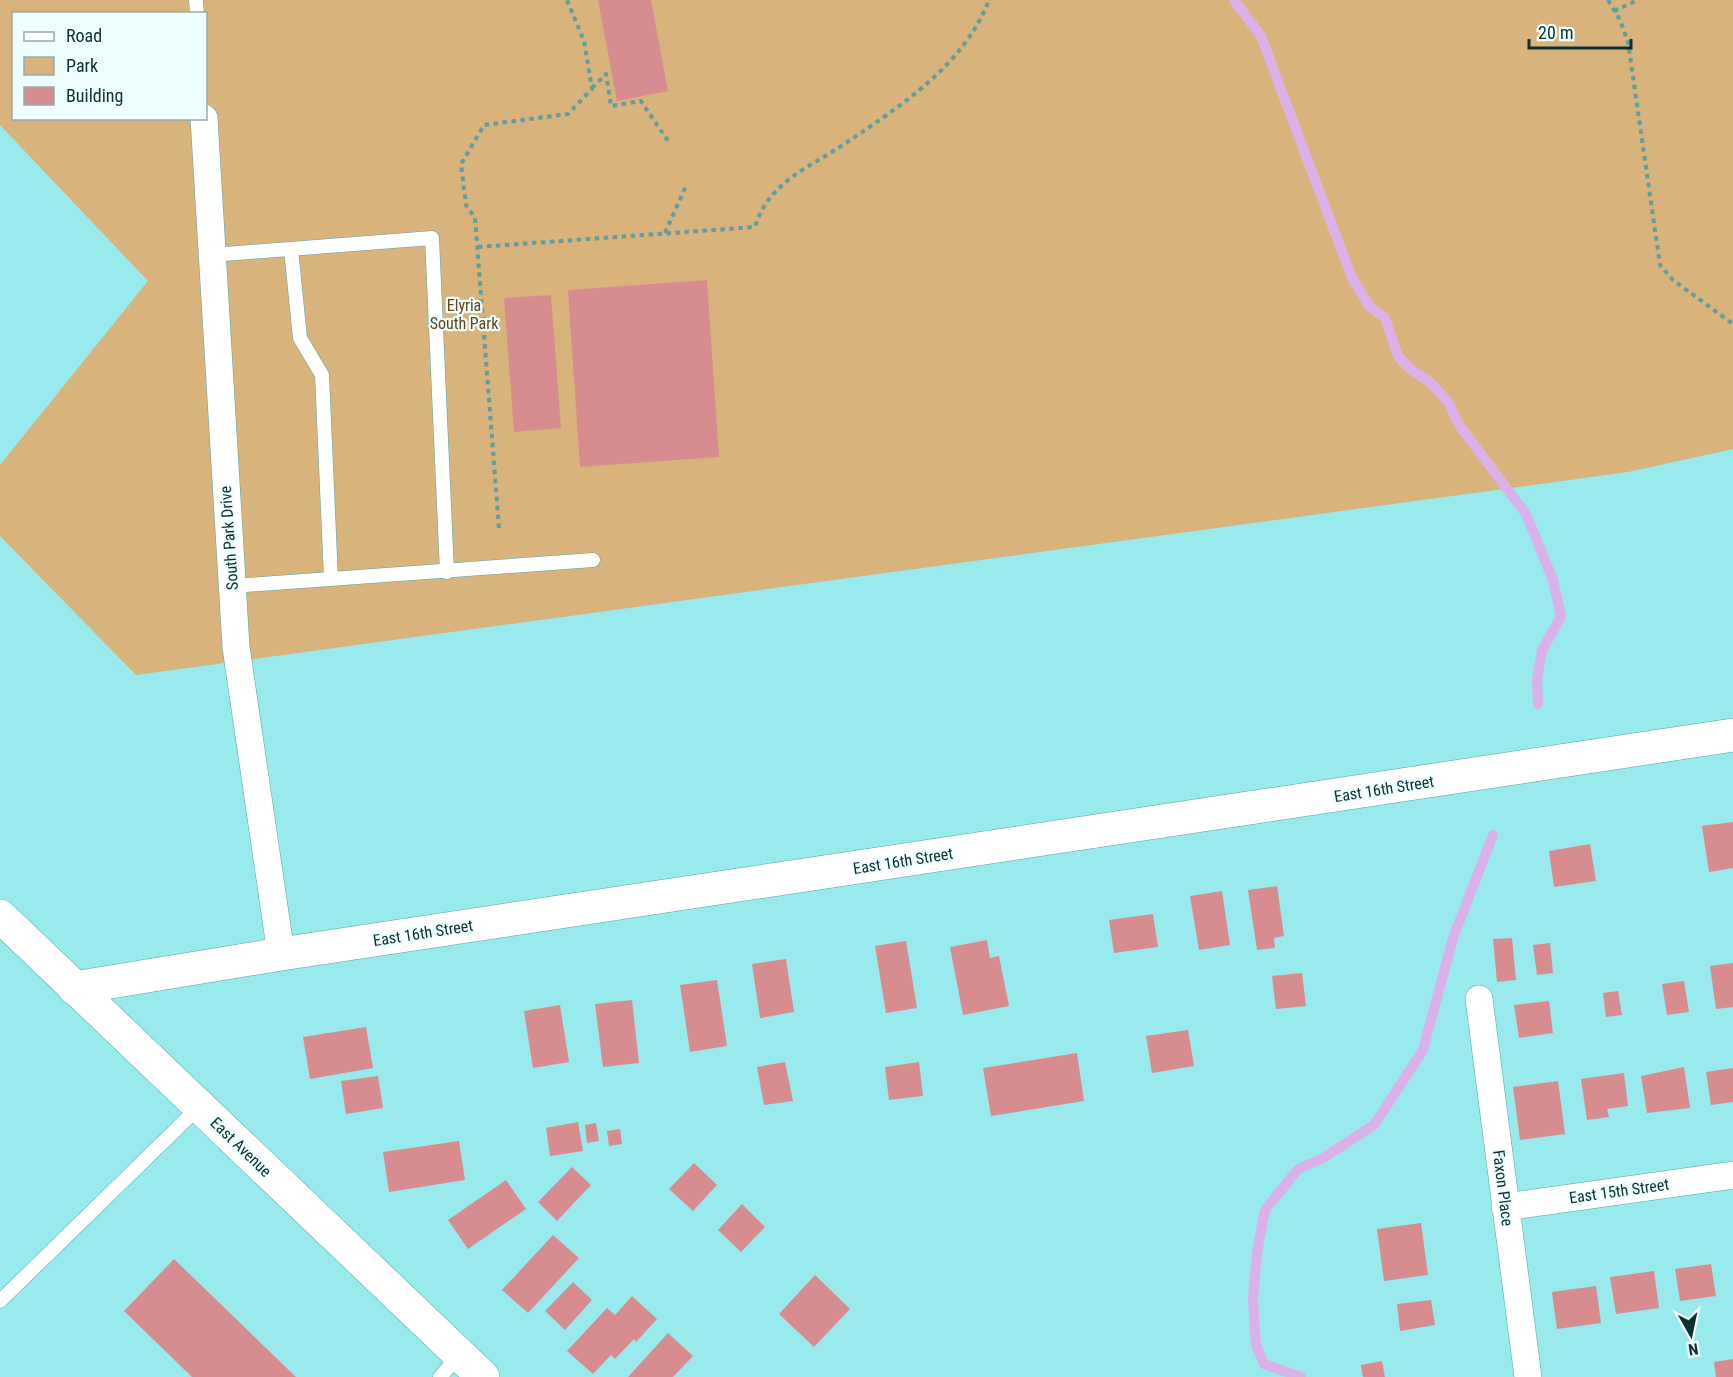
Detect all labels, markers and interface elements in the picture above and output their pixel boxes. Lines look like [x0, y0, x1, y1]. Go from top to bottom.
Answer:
legend [12, 12, 207, 120]
scale bar [1529, 12, 1631, 50]
text: 20 m [1538, 22, 1573, 43]
text: Road [66, 25, 102, 46]
text: Park [66, 55, 98, 76]
text: Building [66, 85, 123, 106]
park label: Elyria South Park [430, 296, 499, 333]
street label: South Park Drive [216, 485, 242, 591]
street label: East 16th Street [1333, 772, 1435, 806]
street label: East 16th Street [852, 844, 954, 878]
street label: East 16th Street [372, 916, 474, 950]
street label: East Avenue [207, 1113, 275, 1181]
street label: Faxon Place [1489, 1149, 1517, 1227]
street label: East 15th Street [1568, 1175, 1670, 1207]
north arrow [1661, 1305, 1721, 1365]
text: N [1687, 1339, 1700, 1359]

